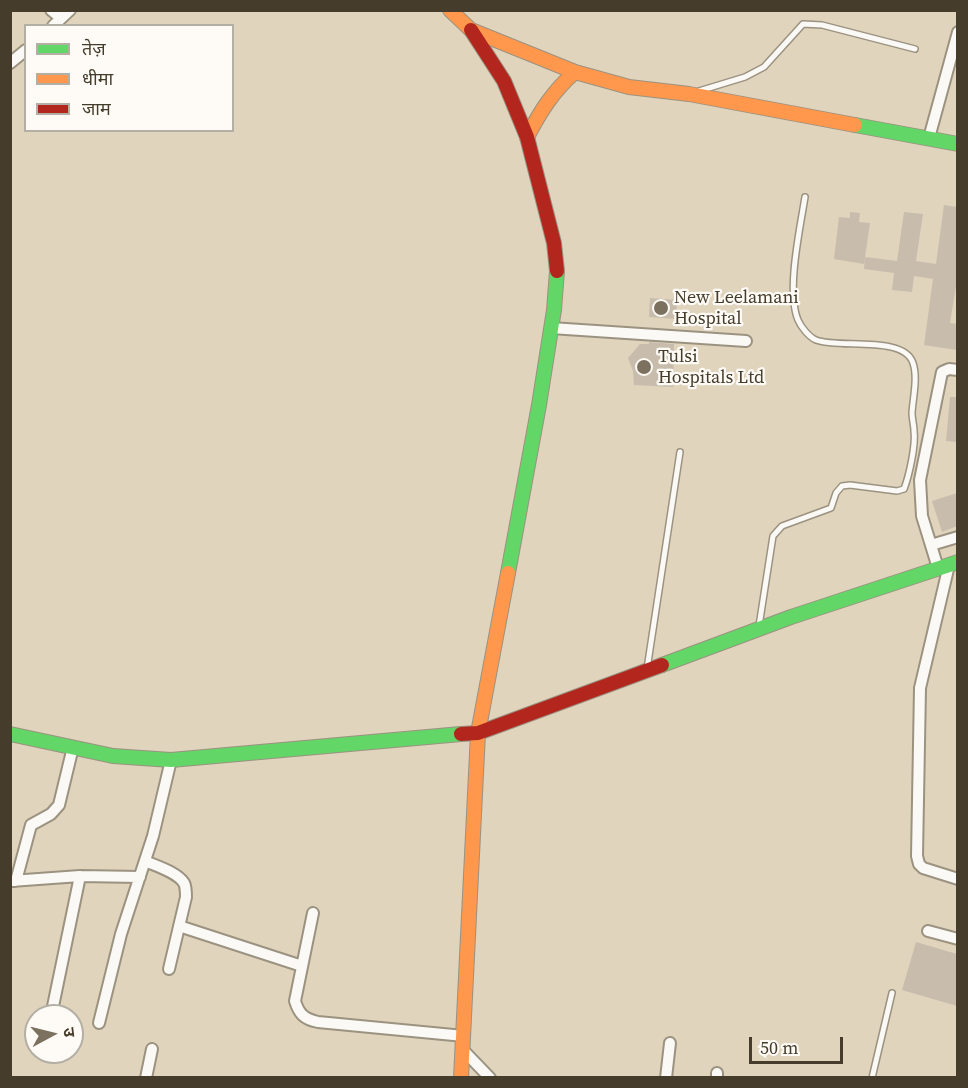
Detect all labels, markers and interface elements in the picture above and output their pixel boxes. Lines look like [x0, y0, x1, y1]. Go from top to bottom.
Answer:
legend [24, 24, 234, 132]
text: तेज़ [82, 36, 106, 61]
text: धीमा [82, 66, 113, 91]
text: जाम [82, 96, 111, 121]
place label: New Leelamani Hospital [674, 287, 799, 330]
marker: New Leelamani Hospital [652, 299, 670, 317]
place label: Tulsi Hospitals Ltd [658, 346, 764, 388]
marker: Tulsi Hospitals Ltd [635, 358, 653, 376]
north arrow [24, 1004, 84, 1064]
scale bar [752, 1025, 846, 1063]
text: उ [58, 1026, 81, 1038]
text: 50 m [760, 1035, 798, 1060]

